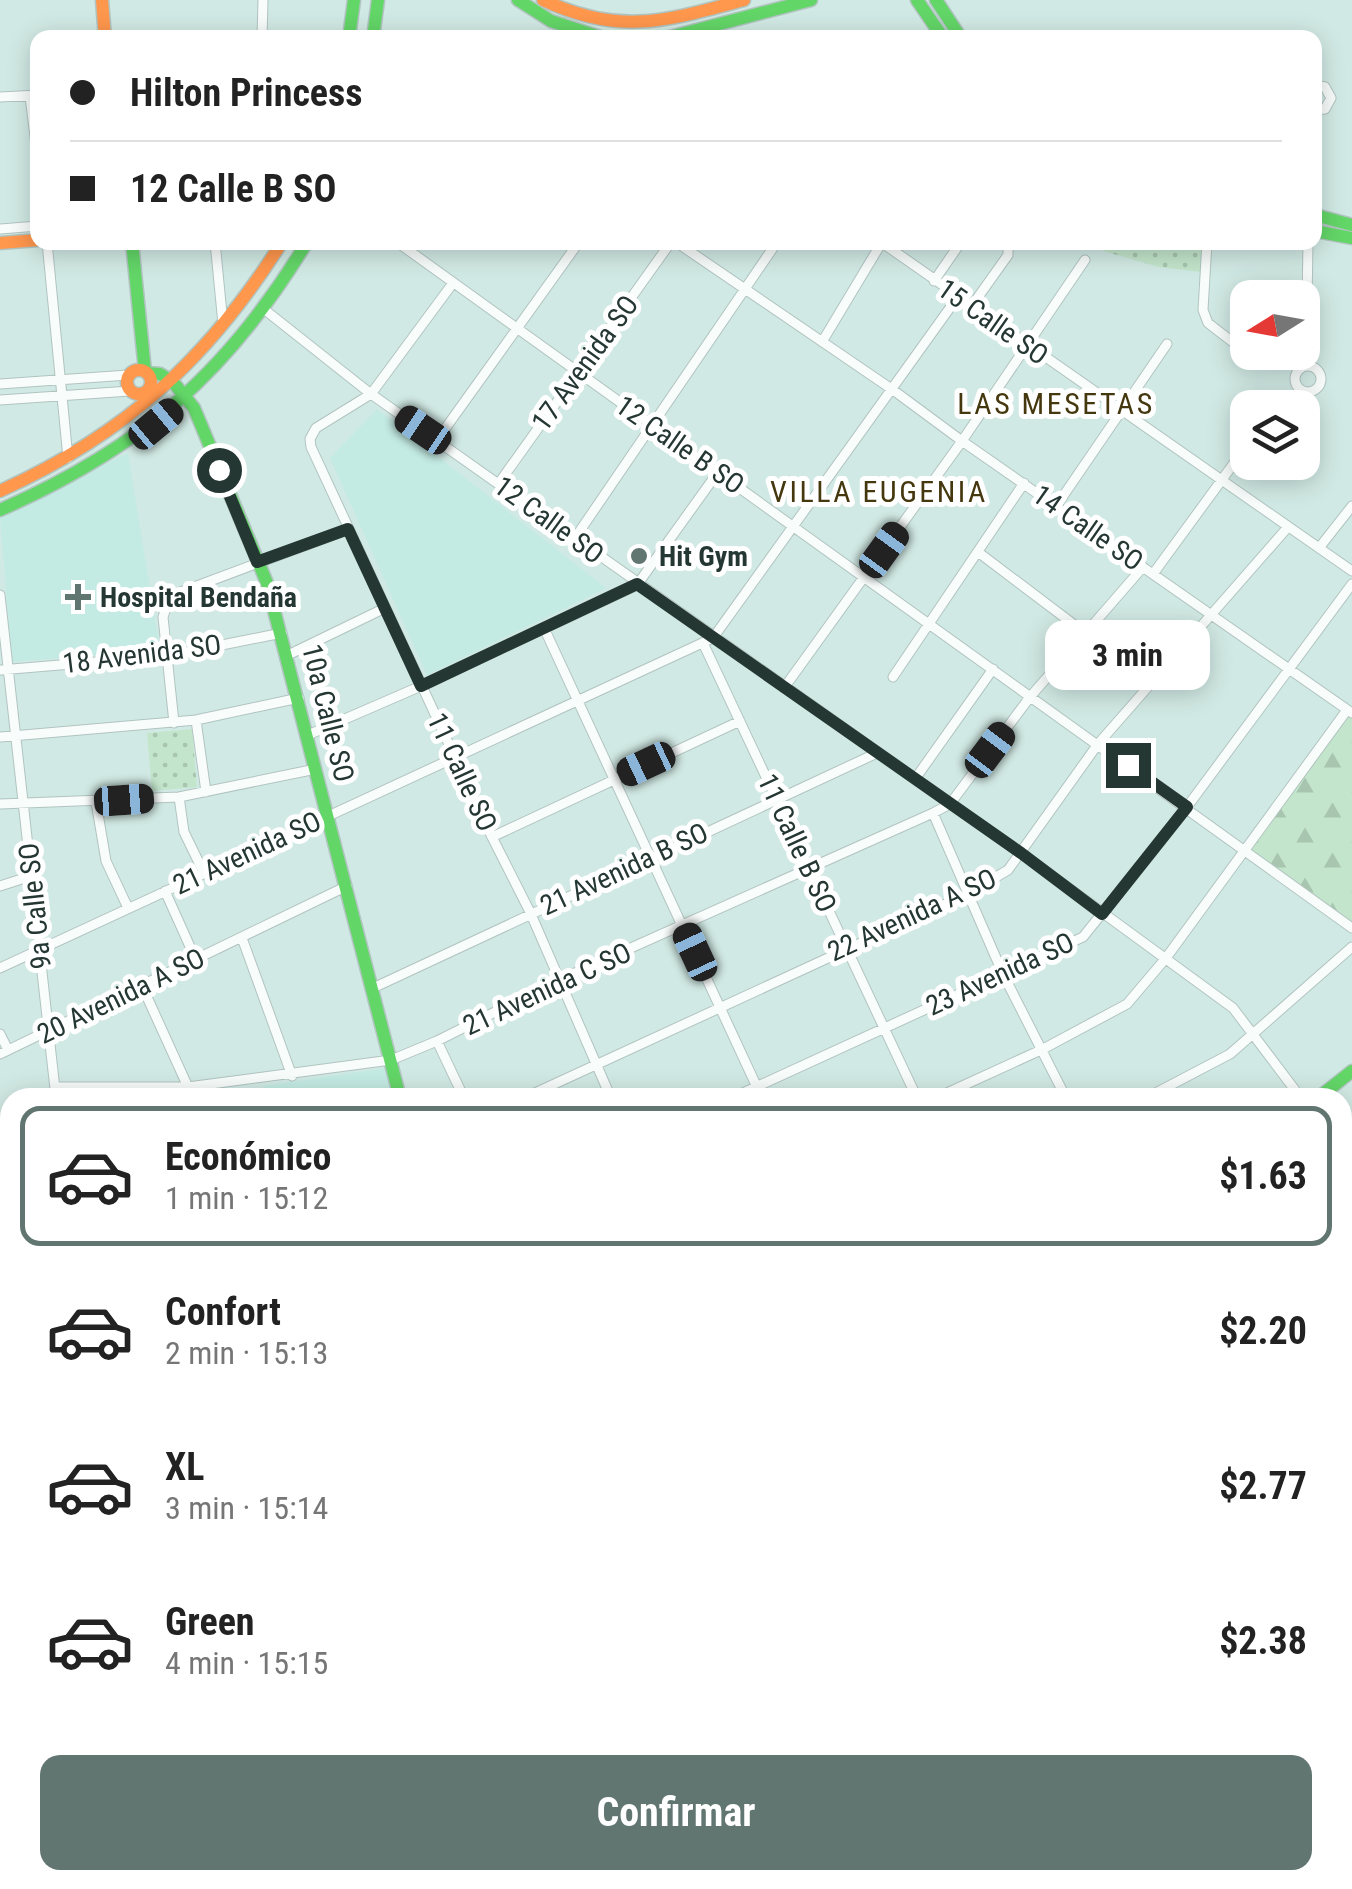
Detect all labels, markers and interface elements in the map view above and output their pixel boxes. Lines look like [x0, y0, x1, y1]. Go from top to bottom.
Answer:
text: Hilton Princess [130, 71, 363, 115]
text: 12 Calle B SO [130, 167, 336, 211]
street label: 15 Calle SO [931, 272, 1055, 372]
north arrow [1230, 280, 1320, 370]
map controls [1230, 280, 1320, 480]
street label: 17 Avenida SO [525, 289, 645, 437]
district label: LAS MESETAS [957, 386, 1155, 421]
street label: 12 Calle B SO [610, 389, 750, 501]
button: layers [1230, 390, 1320, 480]
car [123, 393, 189, 455]
car [390, 401, 456, 459]
route start [197, 448, 242, 493]
street label: 12 Calle SO [488, 469, 610, 571]
district label: VILLA EUGENIA [770, 474, 988, 509]
street label: 14 Calle SO [1026, 478, 1150, 578]
car [854, 517, 914, 583]
place label: Hit Gym [659, 540, 748, 573]
marker: Hit Gym [628, 545, 650, 567]
place label: Hospital Bendaña [100, 581, 297, 614]
marker: Hospital Bendaña [65, 584, 91, 610]
callout: 3 min [1046, 620, 1210, 690]
street label: 18 Avenida SO [61, 628, 223, 680]
text: 3 min [1092, 636, 1163, 674]
street label: 10a Calle SO [295, 641, 361, 785]
street label: 11 Calle SO [420, 707, 504, 837]
car [960, 717, 1020, 783]
car [612, 738, 680, 790]
route end [1106, 743, 1151, 788]
street label: 11 Calle B SO [751, 769, 843, 917]
car [93, 783, 155, 817]
street label: 21 Avenida SO [168, 804, 326, 902]
street label: 21 Avenida B SO [535, 816, 713, 922]
street label: 9a Calle SO [12, 841, 58, 971]
street label: 22 Avenida A SO [823, 862, 1001, 968]
car [669, 918, 721, 986]
street label: 23 Avenida SO [921, 925, 1079, 1023]
street label: 21 Avenida C SO [458, 936, 636, 1042]
street label: 20 Avenida A SO [32, 941, 210, 1051]
icon: car [45, 1131, 135, 1221]
text: Económico [165, 1135, 331, 1179]
text: $1.63 [1219, 1154, 1307, 1198]
text: 1 min · 15:12 [165, 1179, 328, 1217]
icon: car [45, 1286, 135, 1376]
text: Confort [165, 1290, 281, 1334]
text: $2.20 [1219, 1309, 1307, 1353]
text: 2 min · 15:13 [165, 1334, 328, 1372]
icon: car [45, 1441, 135, 1531]
text: XL [165, 1445, 204, 1489]
text: $2.77 [1219, 1464, 1307, 1508]
text: 3 min · 15:14 [165, 1489, 328, 1527]
icon: car [45, 1596, 135, 1686]
text: Green [165, 1600, 255, 1644]
text: $2.38 [1219, 1619, 1307, 1663]
text: 4 min · 15:15 [165, 1644, 328, 1682]
button: Confirmar [40, 1755, 1312, 1870]

